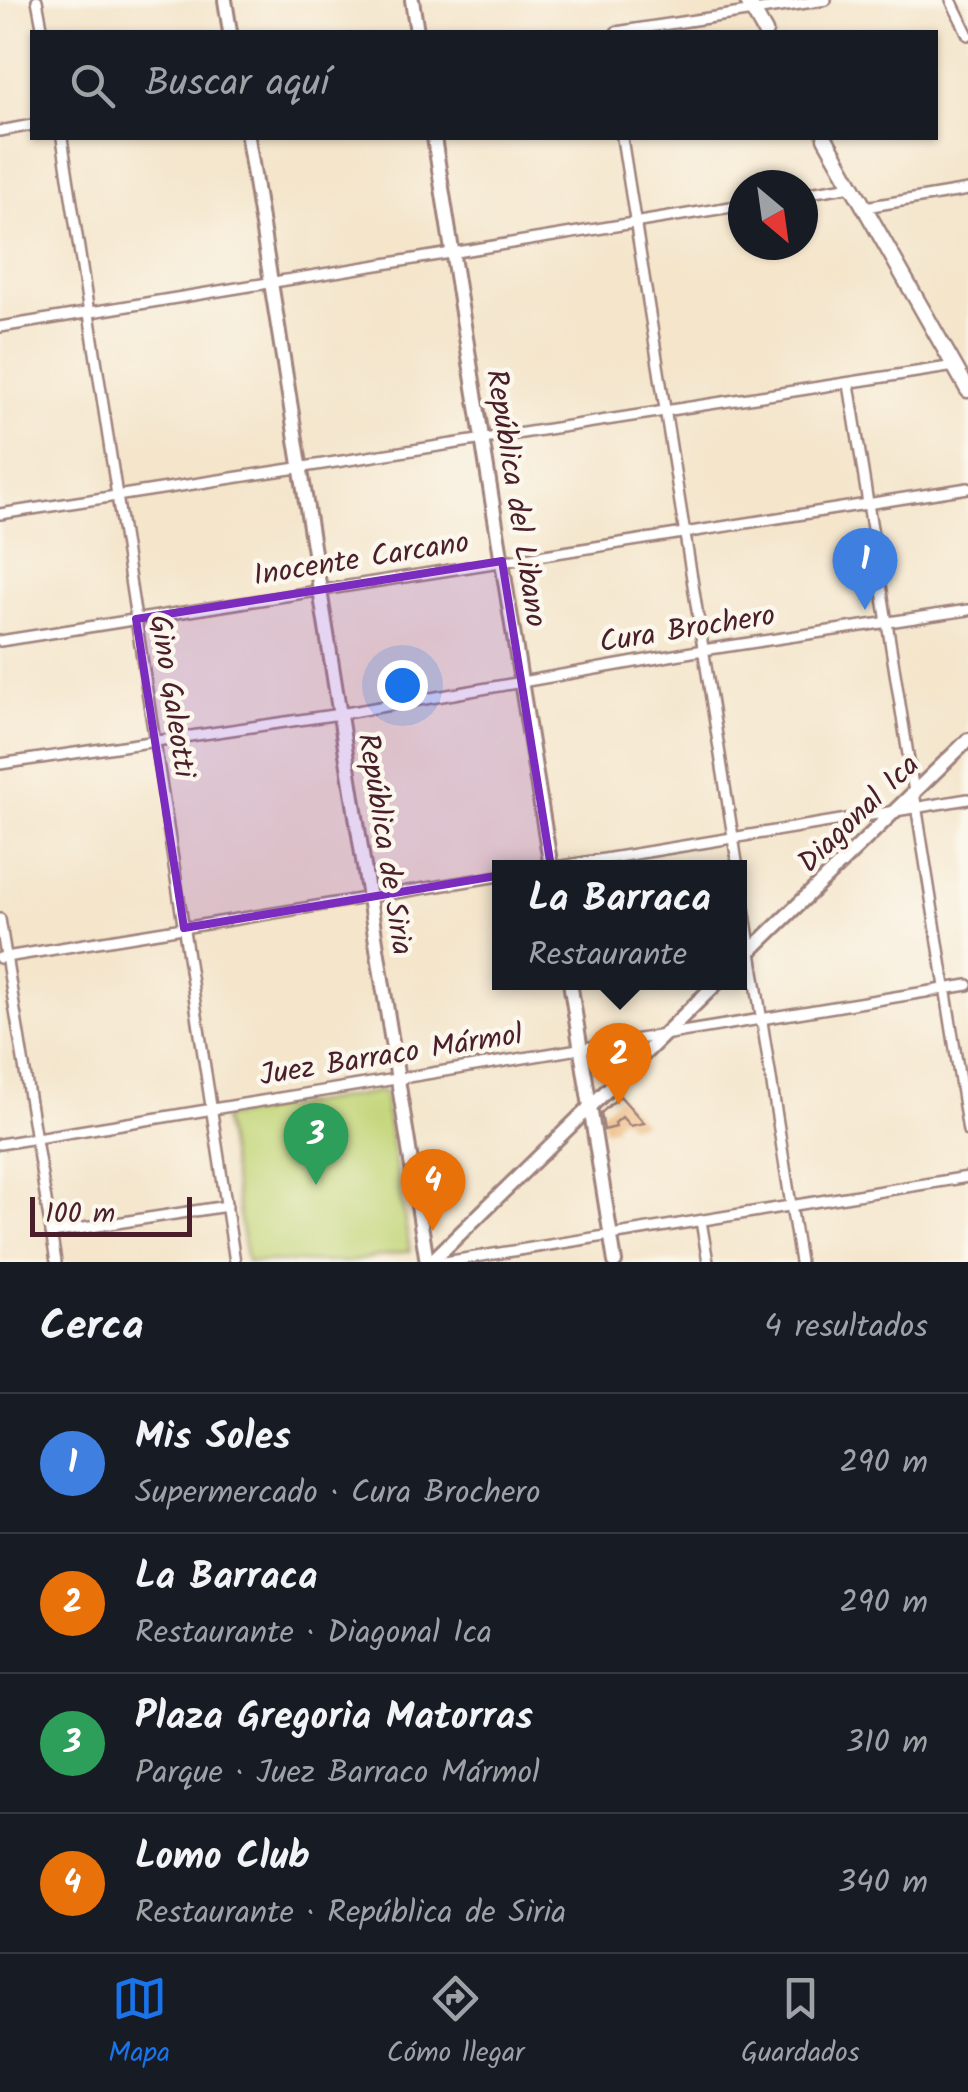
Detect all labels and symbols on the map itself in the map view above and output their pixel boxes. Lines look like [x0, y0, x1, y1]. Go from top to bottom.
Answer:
north arrow [728, 170, 818, 260]
street label: República del Libano [471, 366, 559, 631]
street label: Inocente Carcano [250, 519, 473, 601]
pin: 1 [832, 528, 898, 610]
street label: Cura Brochero [596, 592, 779, 668]
street label: Gino Galeotti [134, 611, 208, 783]
your location [377, 660, 428, 711]
street label: República de Siria [343, 730, 425, 959]
street label: Diagonal Ica [787, 743, 932, 885]
street label: Juez Barraco Mármol [256, 1011, 526, 1100]
pin: 2 [586, 1022, 652, 1105]
pin: 3 [284, 1102, 348, 1185]
pin: 4 [400, 1148, 466, 1231]
scale bar [30, 1192, 192, 1236]

